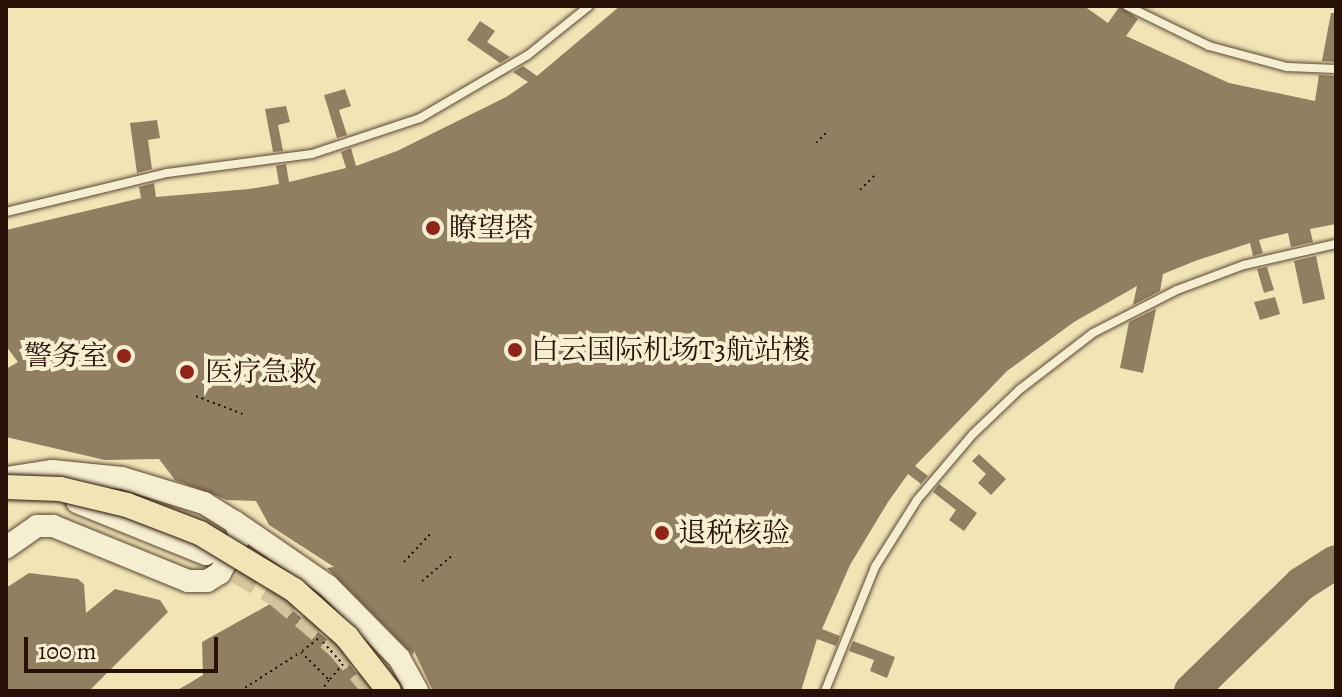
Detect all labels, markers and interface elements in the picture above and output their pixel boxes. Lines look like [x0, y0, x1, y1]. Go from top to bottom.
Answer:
place label: 瞭望塔 [449, 211, 533, 245]
marker: 瞭望塔 [424, 219, 442, 237]
place label: 白云国际机场T3航站楼 [531, 333, 810, 367]
place label: 警务室 [24, 339, 108, 373]
marker: 白云国际机场T3航站楼 [506, 341, 524, 359]
marker: 警务室 [115, 347, 133, 365]
place label: 医疗急救 [205, 355, 317, 389]
marker: 医疗急救 [176, 361, 198, 383]
place label: 退税核验 [678, 516, 790, 550]
marker: 退税核验 [653, 524, 671, 542]
scale bar [28, 621, 222, 671]
text: 100 m [38, 635, 97, 667]

